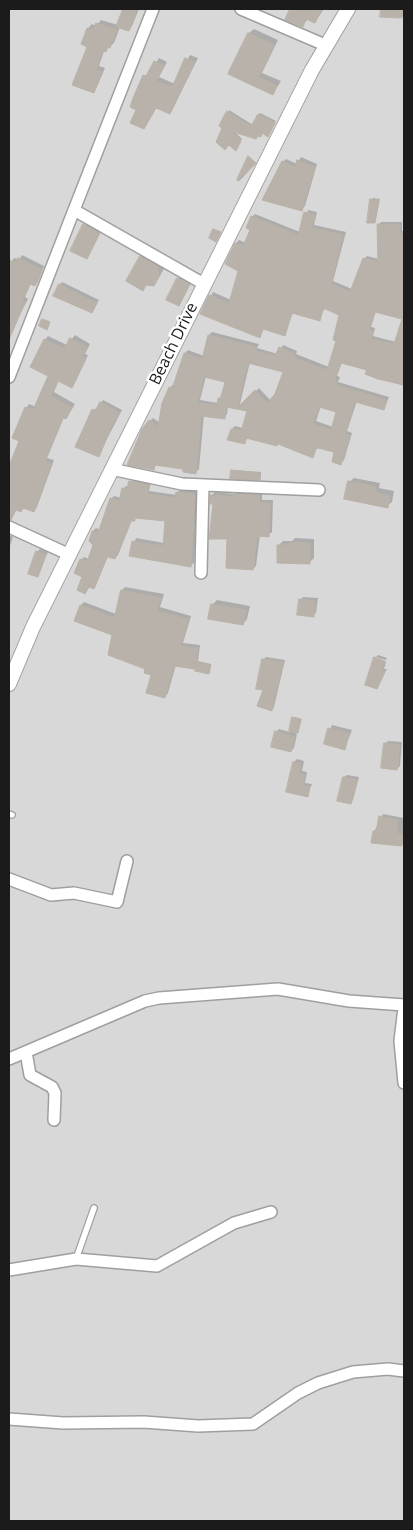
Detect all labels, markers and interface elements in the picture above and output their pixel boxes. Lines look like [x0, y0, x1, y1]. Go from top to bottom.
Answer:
street label: Beach Drive [146, 300, 202, 388]

